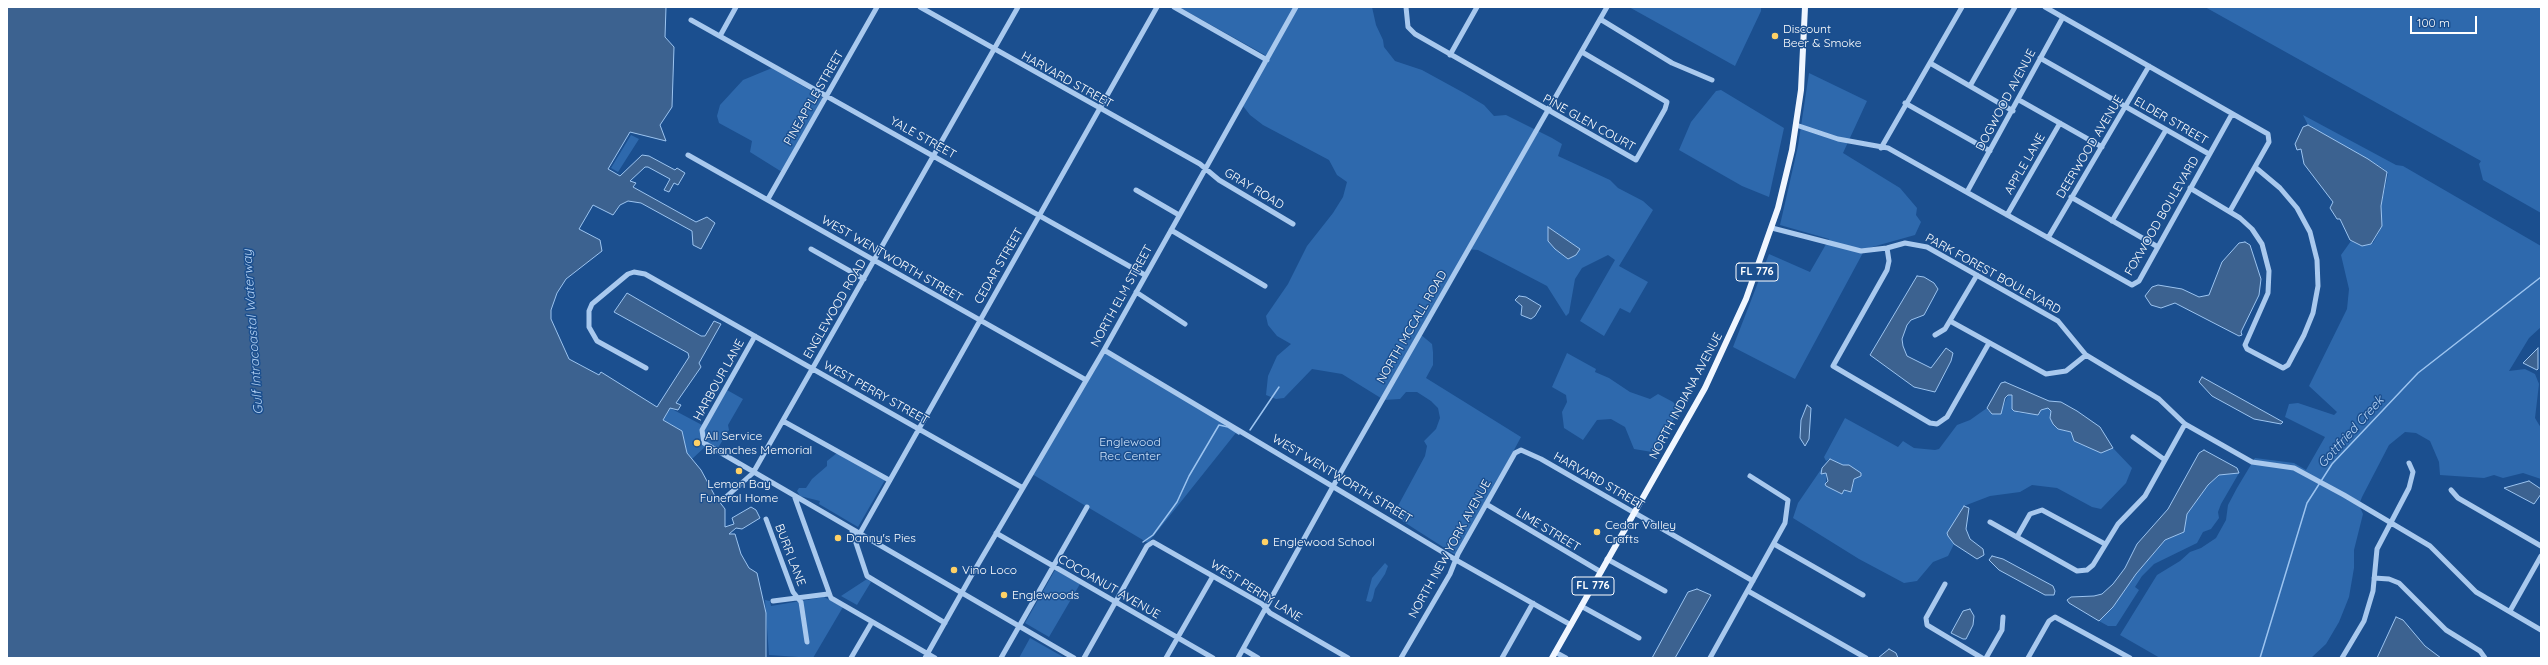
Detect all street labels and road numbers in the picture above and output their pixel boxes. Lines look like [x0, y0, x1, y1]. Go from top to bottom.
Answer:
street label: DOGWOOD AVENUE [1973, 47, 2039, 153]
street label: PINEAPPLE STREET [781, 48, 847, 148]
street label: HARVARD STREET [1019, 49, 1115, 111]
street label: PINE GLEN COURT [1540, 92, 1638, 154]
street label: DEERWOOD AVENUE [2054, 93, 2126, 201]
street label: ELDER STREET [2132, 94, 2210, 148]
street label: YALE STREET [887, 114, 959, 162]
street label: APPLE LANE [2002, 131, 2048, 197]
street label: FOXWOOD BOULEVARD [2122, 154, 2202, 278]
street label: GRAY ROAD [1222, 166, 1286, 212]
street label: WEST WENTWORTH STREET [819, 213, 965, 305]
street label: CEDAR STREET [971, 226, 1027, 306]
street label: PARK FOREST BOULEVARD [1923, 231, 2063, 317]
street label: NORTH ELM STREET [1088, 243, 1156, 349]
street label: ENGLEWOOD ROAD [801, 257, 869, 361]
road number: FL 776 [1736, 263, 1778, 281]
street label: NORTH MCCALL ROAD [1374, 268, 1450, 386]
street label: NORTH INDIANA AVENUE [1646, 330, 1726, 462]
street label: HARBOUR LANE [691, 337, 747, 423]
street label: WEST PERRY STREET [821, 358, 931, 428]
street label: WEST WENTWORTH STREET [1269, 431, 1415, 527]
street label: HARVARD STREET [1551, 449, 1647, 513]
street label: NORTH NEW YORK AVENUE [1406, 477, 1494, 621]
street label: LIME STREET [1513, 505, 1583, 555]
street label: BURR LANE [772, 522, 808, 588]
street label: COCOANUT AVENUE [1056, 552, 1162, 622]
street label: WEST PERRY LANE [1208, 557, 1304, 625]
road number: FL 776 [1572, 577, 1614, 595]

